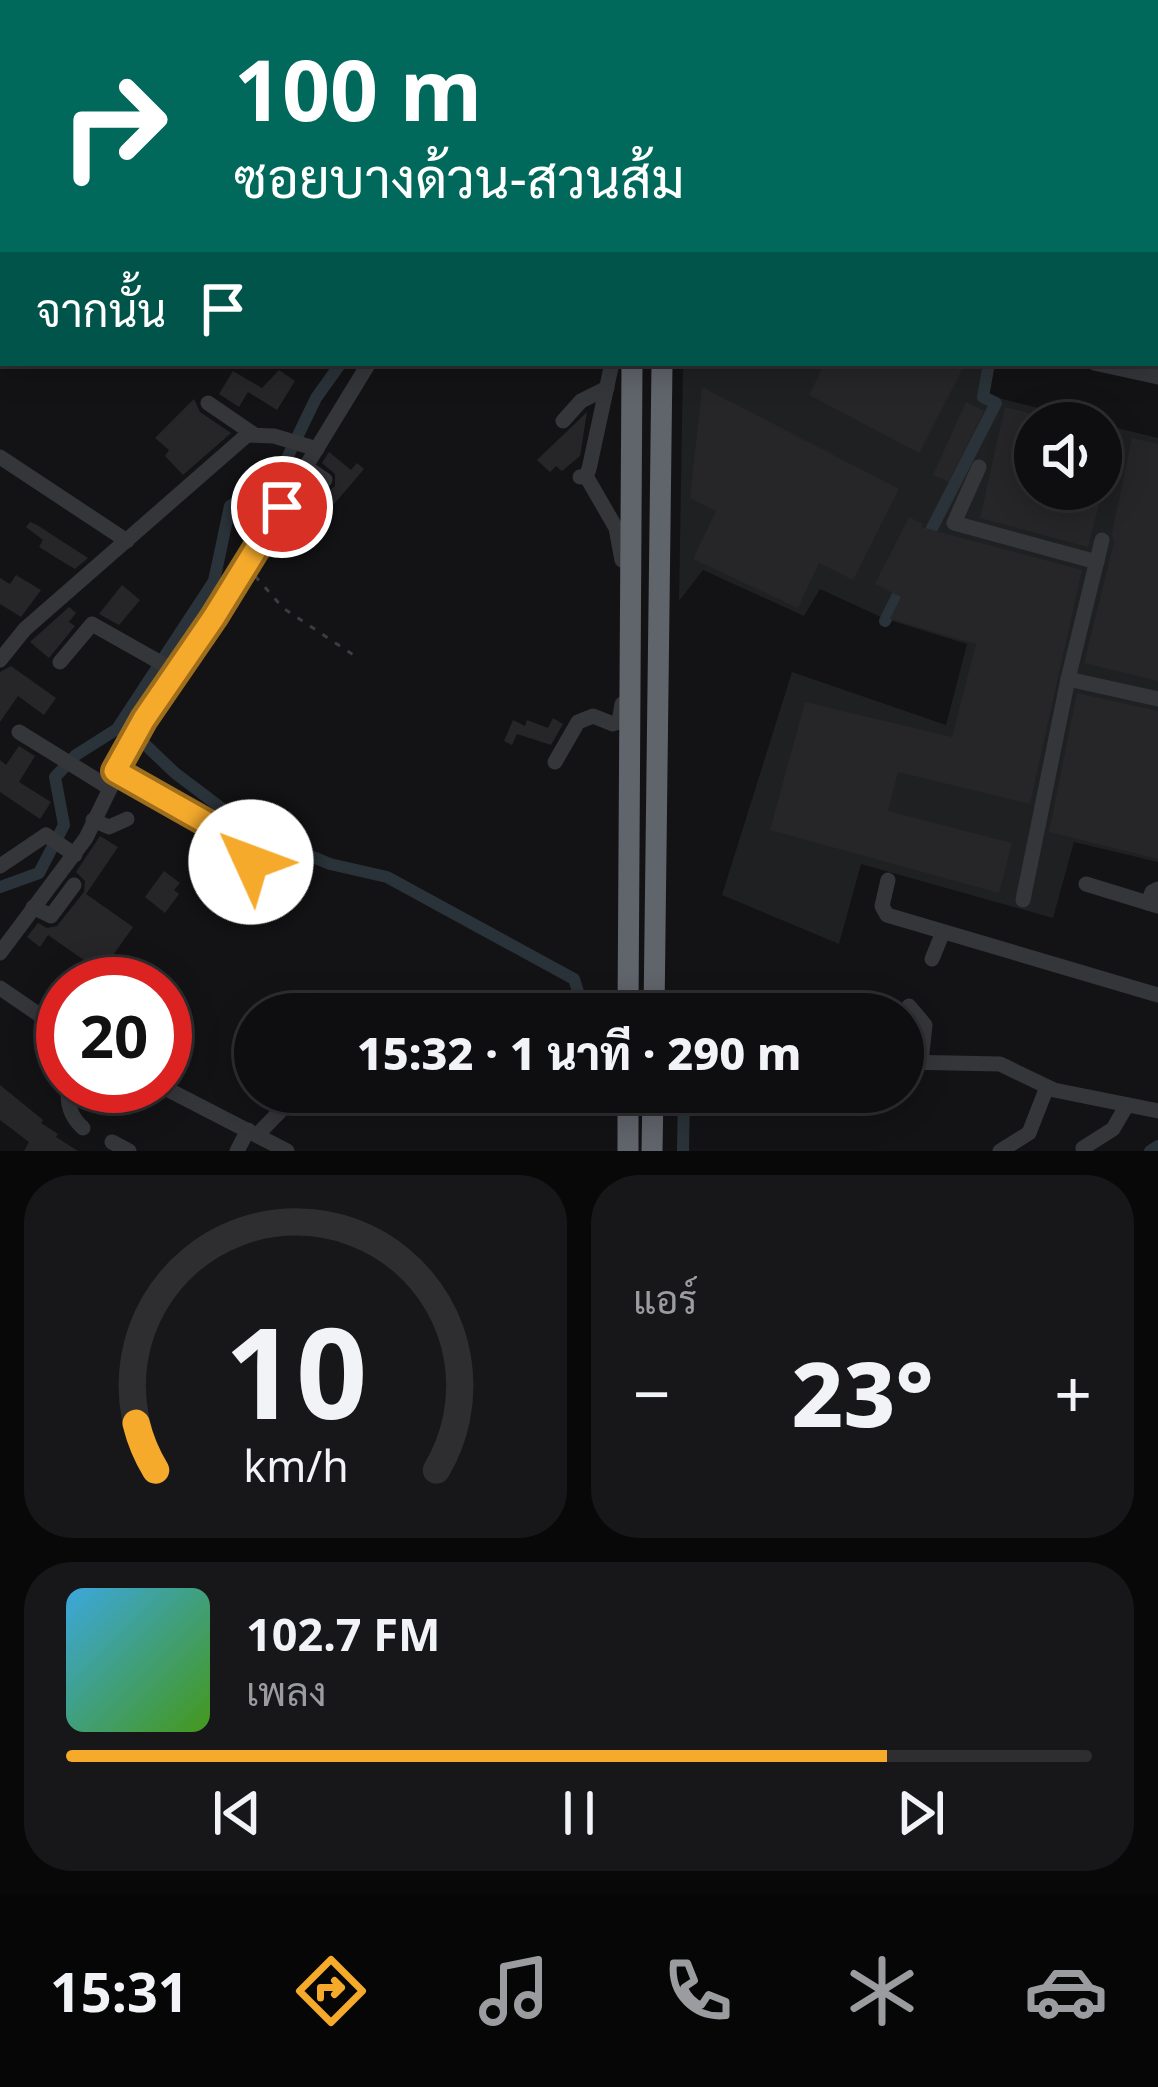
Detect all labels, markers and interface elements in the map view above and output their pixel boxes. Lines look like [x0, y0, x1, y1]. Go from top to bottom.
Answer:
text: 100 m [234, 31, 482, 146]
icon: right [36, 48, 192, 204]
text: ซอยบางด้วน-สวนส้ม [234, 140, 685, 214]
icon: arrive [190, 276, 256, 342]
text: จากนั้น [36, 279, 166, 340]
map controls [1014, 402, 1122, 510]
button: sound [1014, 402, 1122, 510]
pin [231, 456, 333, 558]
icon: arrive [249, 474, 315, 540]
position arrow [188, 799, 314, 925]
speed limit sign: 20 [36, 957, 192, 1113]
text: 15:32 · 1 นาที · 290 m [357, 1022, 801, 1083]
text: แอร์ [633, 1272, 697, 1325]
text: 10 [224, 1286, 367, 1456]
text: 23° [791, 1331, 934, 1453]
text: − [633, 1347, 671, 1437]
text: + [1054, 1347, 1092, 1437]
text: km/h [243, 1435, 348, 1494]
text: 102.7 FM [246, 1603, 440, 1664]
text: เพลง [246, 1664, 327, 1717]
icon: previous [204, 1780, 270, 1846]
icon: pause [546, 1780, 612, 1846]
icon: next [888, 1780, 954, 1846]
icon: directions [289, 1949, 373, 2033]
icon: music [472, 1949, 556, 2033]
icon: phone [656, 1949, 740, 2033]
icon: climate [840, 1949, 924, 2033]
icon: car [1024, 1949, 1108, 2033]
text: 15:31 [50, 1954, 189, 2028]

